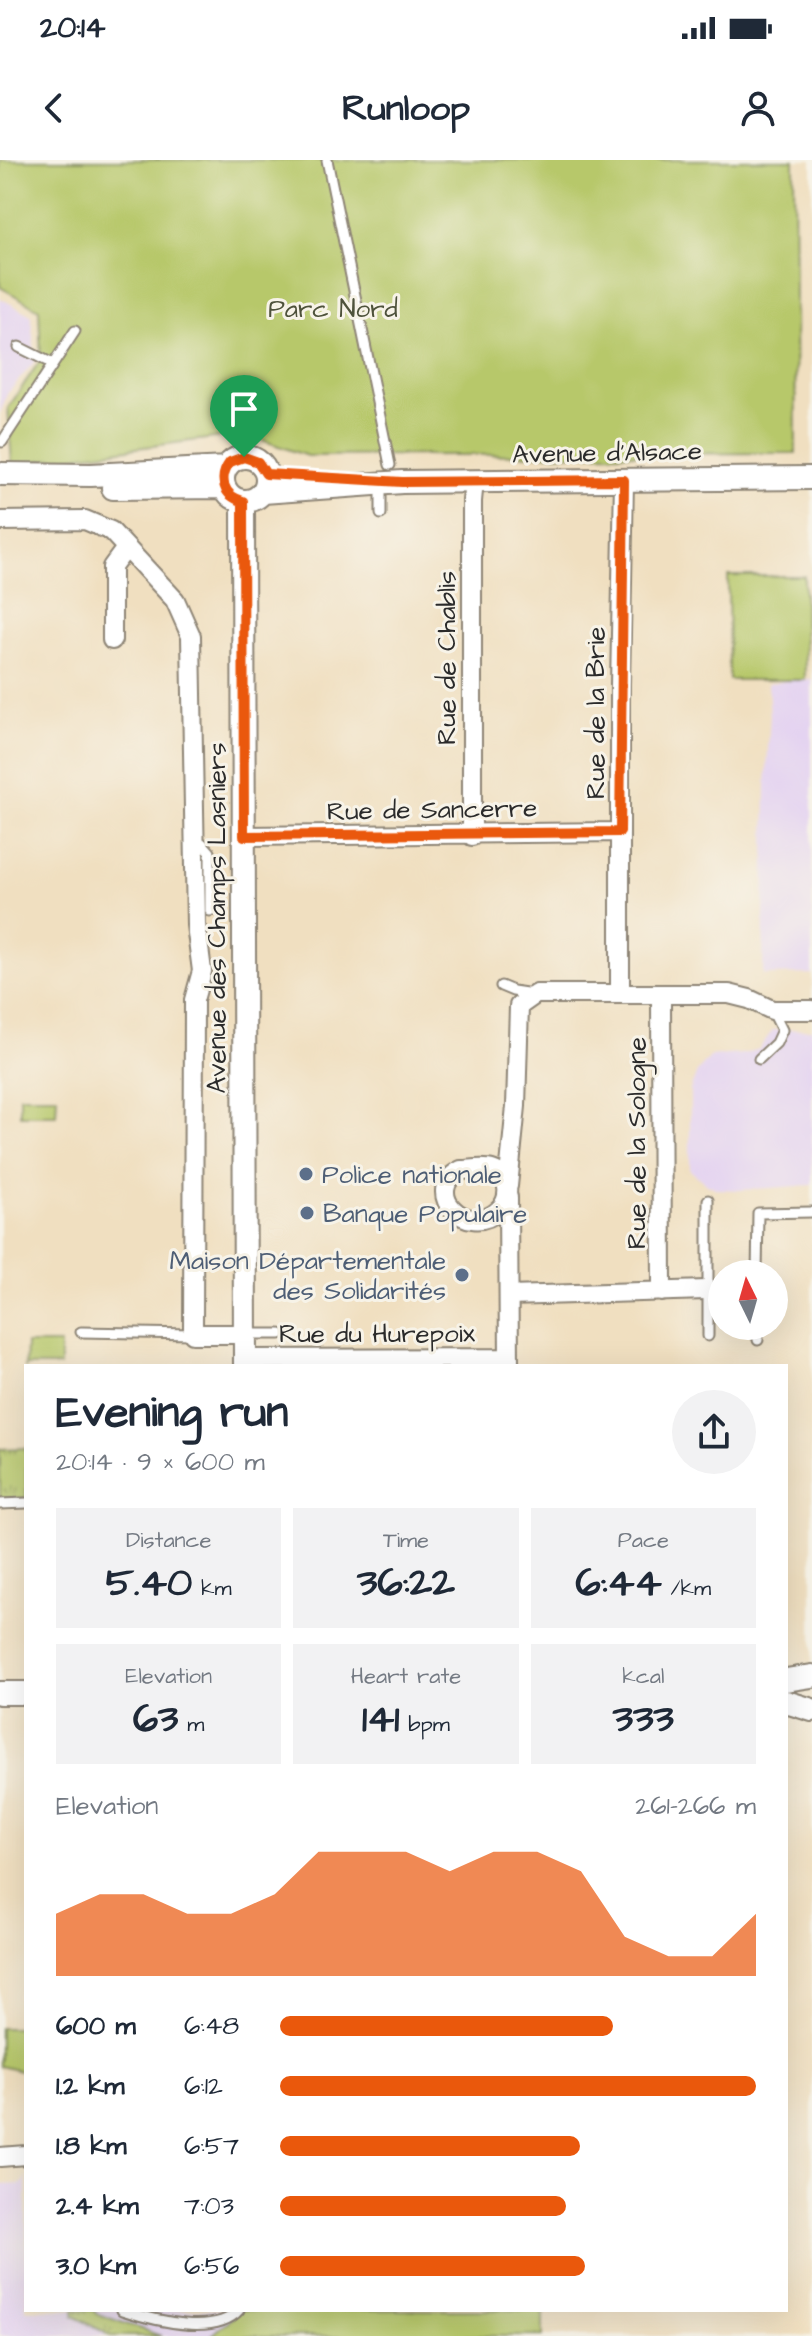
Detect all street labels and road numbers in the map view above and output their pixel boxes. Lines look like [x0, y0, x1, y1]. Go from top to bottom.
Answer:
street label: Avenue d'Alsace [512, 433, 702, 473]
street label: Rue de Chablis [429, 571, 465, 745]
street label: Rue de la Brie [578, 627, 614, 799]
street label: Avenue des Champs Lasniers [199, 742, 235, 1094]
street label: Rue de Sancerre [327, 790, 537, 830]
street label: Rue de la Sologne [619, 1037, 657, 1249]
street label: Rue du Hurepoix [279, 1316, 476, 1352]

